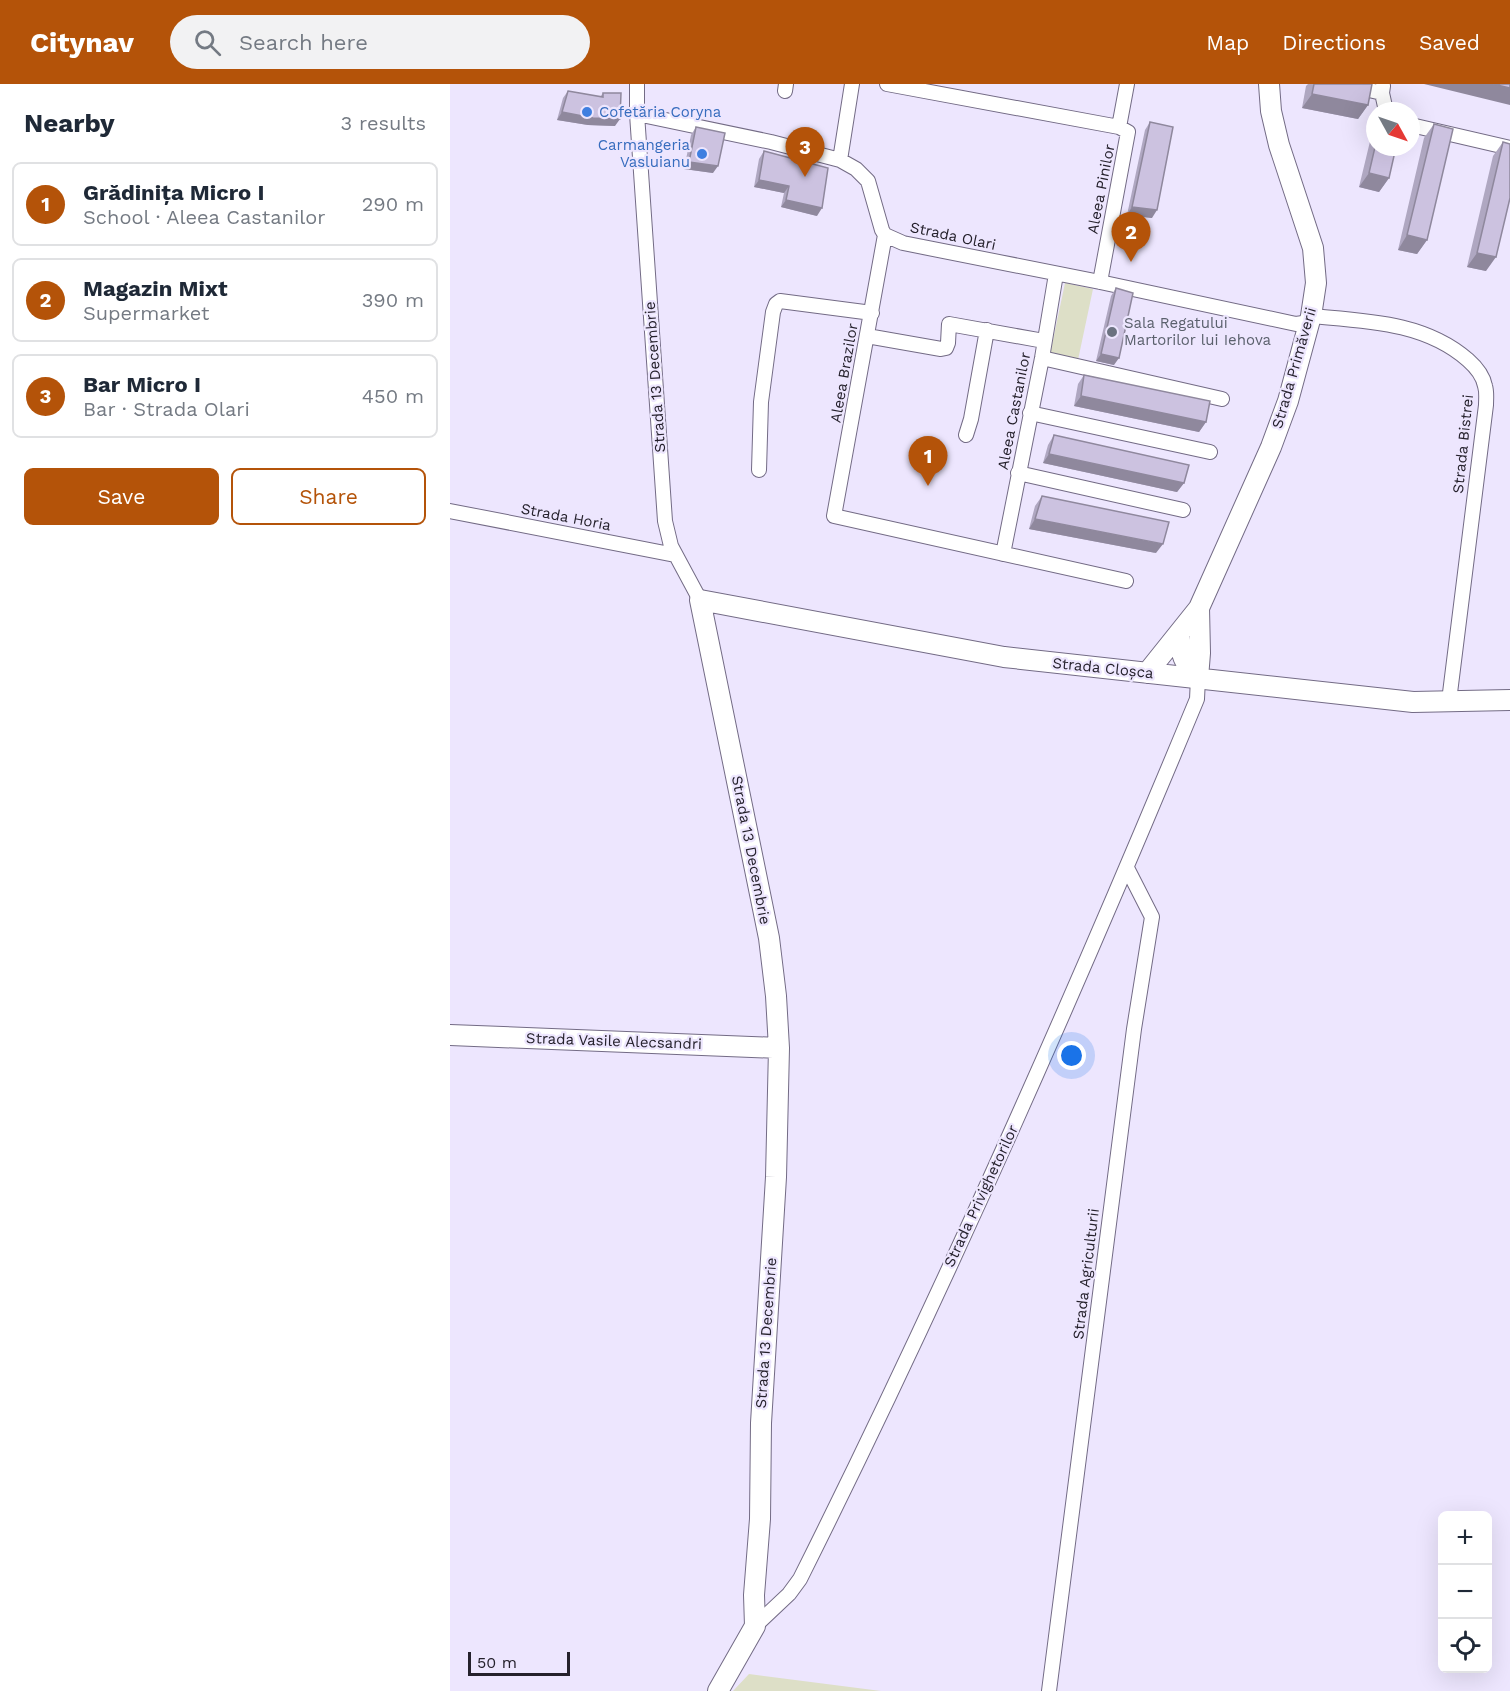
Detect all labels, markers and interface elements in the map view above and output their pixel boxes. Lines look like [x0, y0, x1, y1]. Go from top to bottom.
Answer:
search box [170, 15, 590, 69]
text: Citynav [30, 26, 134, 59]
icon: search [191, 26, 224, 59]
text: Search here [239, 30, 368, 55]
text: Map [1206, 30, 1249, 55]
text: Directions [1282, 30, 1386, 55]
text: Saved [1419, 30, 1480, 55]
north arrow [1366, 102, 1420, 156]
place label: Cofetăria Coryna [599, 103, 722, 121]
marker: Cofetăria Coryna [580, 105, 594, 119]
text: Nearby [24, 108, 115, 138]
text: 3 results [341, 111, 426, 135]
pin: 3 [786, 128, 824, 177]
place label: Carmangeria Vasluianu [598, 136, 690, 171]
street label: Aleea Pinilor [1083, 143, 1119, 235]
marker: Carmangeria Vasluianu [695, 147, 709, 161]
text: Grădinița Micro I [83, 180, 264, 205]
text: 1 [41, 192, 50, 216]
text: 290 m [362, 192, 424, 216]
text: School · Aleea Castanilor [83, 205, 326, 229]
pin: 2 [1112, 212, 1150, 262]
street label: Strada Olari [908, 218, 998, 254]
text: Magazin Mixt [83, 276, 228, 301]
text: 2 [40, 288, 51, 312]
text: 390 m [362, 288, 424, 312]
text: Supermarket [83, 301, 209, 325]
street label: Strada 13 Decembrie [641, 301, 669, 453]
street label: Strada Primăverii [1268, 305, 1320, 431]
place label: Sala Regatului Martorilor lui Iehova [1124, 314, 1272, 349]
street label: Aleea Brazilor [826, 322, 862, 424]
marker: Sala Regatului Martorilor lui Iehova [1105, 325, 1119, 339]
street label: Aleea Castanilor [994, 351, 1034, 471]
text: Bar Micro I [83, 372, 201, 397]
text: 3 [40, 384, 51, 408]
text: 450 m [362, 384, 424, 408]
street label: Strada Bistrei [1449, 394, 1477, 494]
text: Bar · Strada Olari [83, 397, 250, 421]
pin: 1 [908, 436, 948, 486]
button: Save [24, 468, 219, 525]
button: Share [231, 468, 426, 525]
street label: Strada Horia [519, 499, 613, 535]
street label: Strada Cloșca [1052, 654, 1155, 682]
street label: Strada 13 Decembrie [728, 774, 774, 926]
street label: Strada Vasile Alecsandri [526, 1029, 702, 1053]
your location [1057, 1041, 1086, 1070]
street label: Strada Privighetorilor [940, 1122, 1022, 1270]
street label: Strada Agriculturii [1069, 1207, 1103, 1341]
street label: Strada 13 Decembrie [752, 1257, 780, 1409]
map controls [1438, 1511, 1492, 1673]
button: + [1438, 1511, 1492, 1565]
button: − [1438, 1565, 1492, 1619]
button: locate [1438, 1619, 1492, 1673]
scale bar [468, 1649, 570, 1676]
text: 50 m [477, 1653, 517, 1672]

